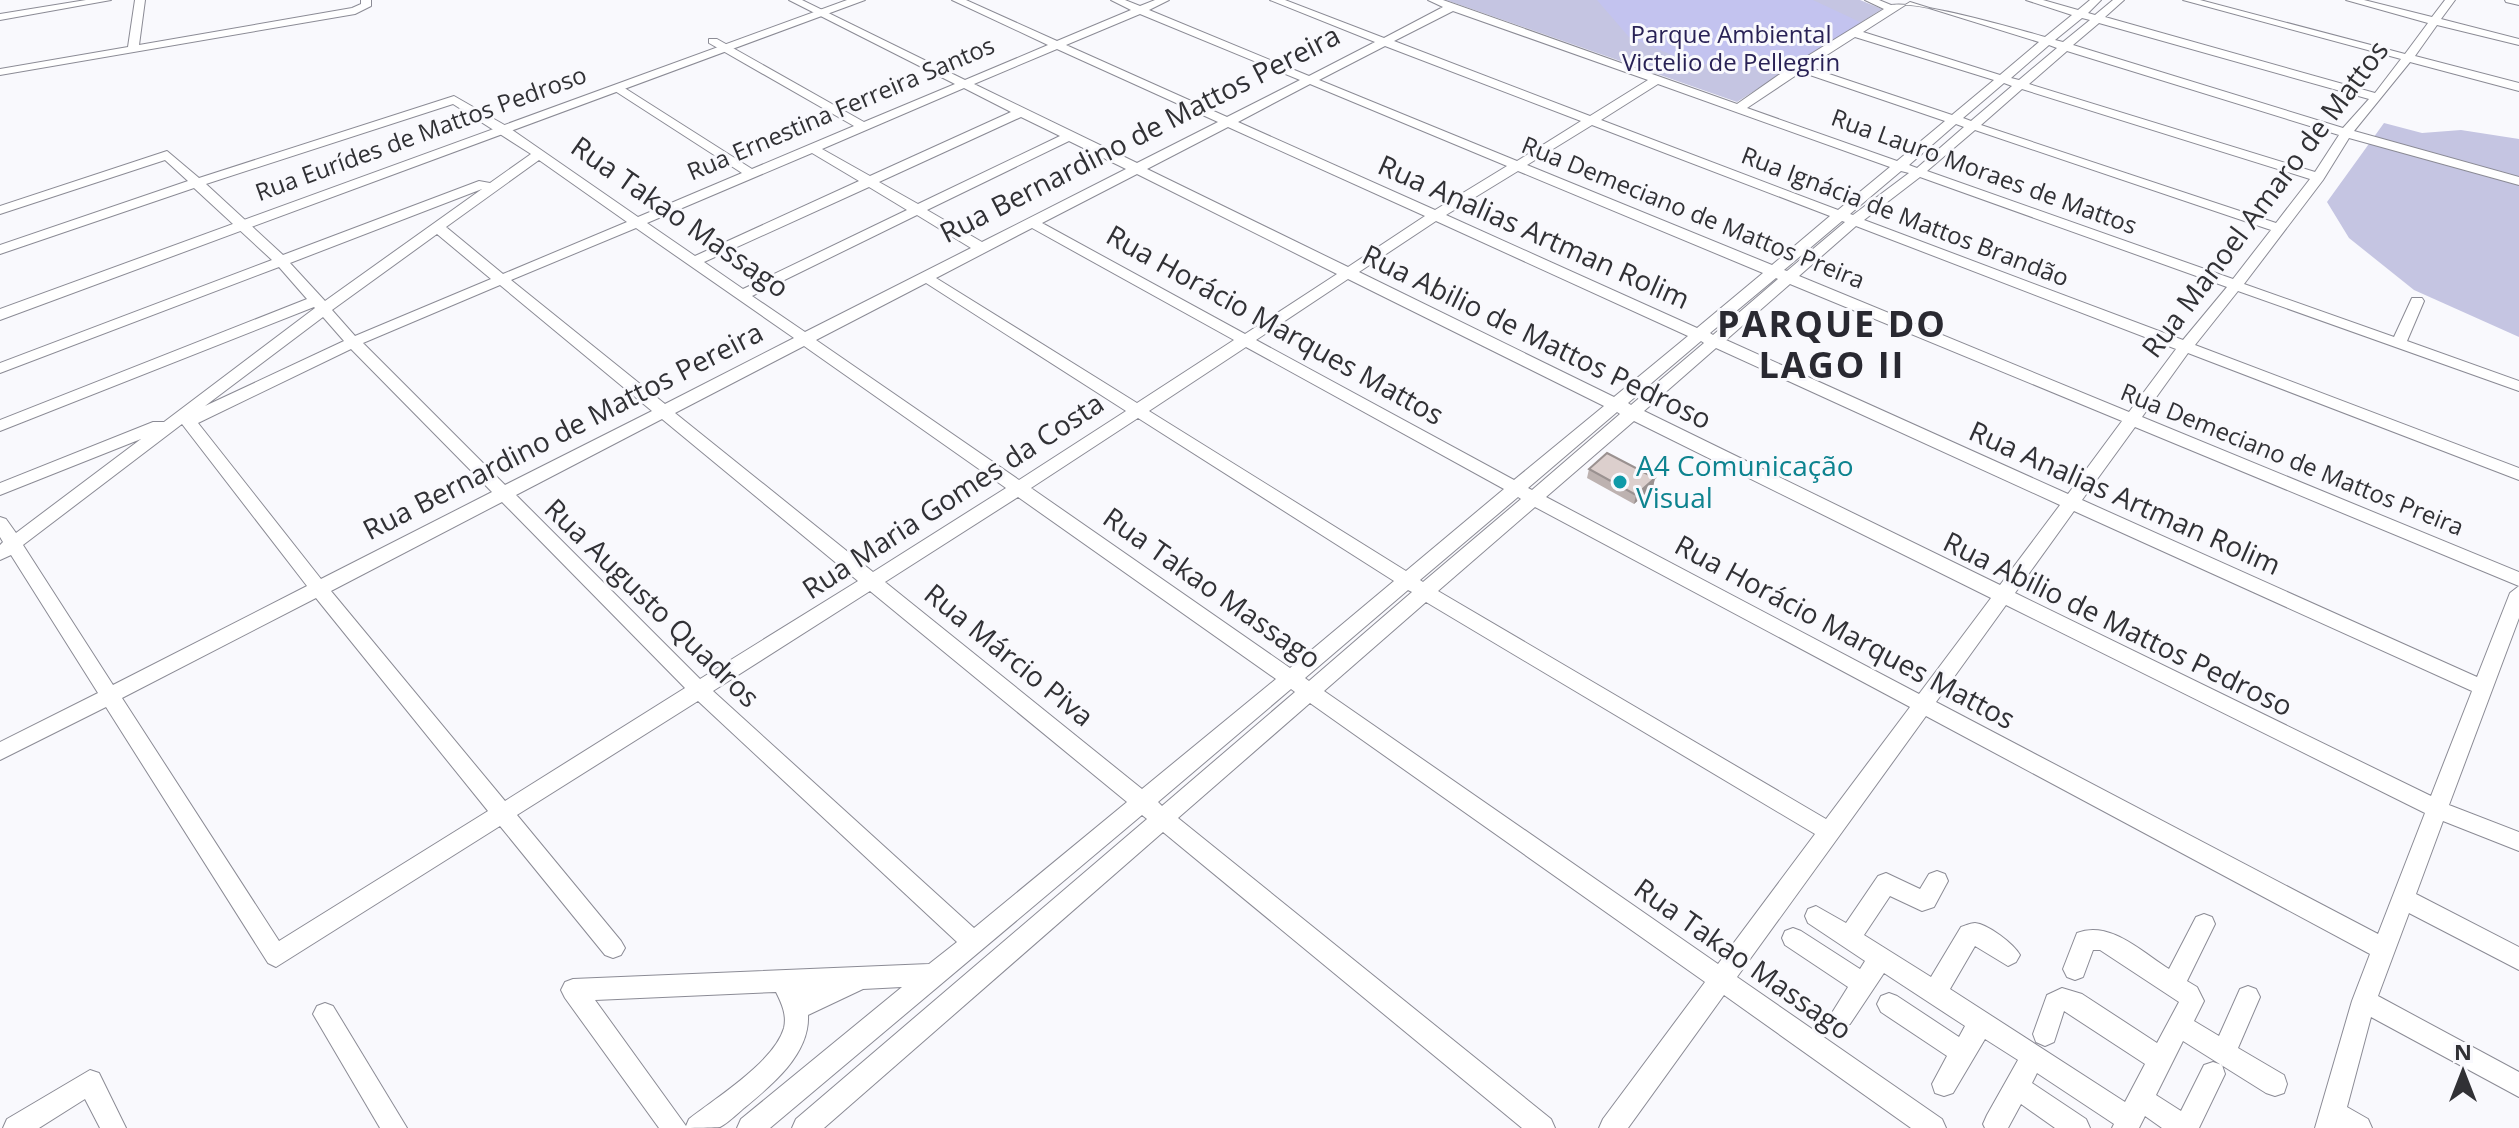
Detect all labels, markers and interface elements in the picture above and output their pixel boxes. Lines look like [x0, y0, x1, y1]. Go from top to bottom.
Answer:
street label: Rua Bernardino de Mattos Pereira [933, 15, 1346, 251]
park label: Parque Ambiental Victelio de Pellegrin [1622, 17, 1840, 78]
street label: Rua Ernestina Ferreira Santos [682, 28, 999, 187]
street label: Rua Manoel Amaro de Mattos [2132, 32, 2396, 365]
street label: Rua Eurídes de Mattos Pedroso [250, 57, 591, 208]
street label: Rua Lauro Moraes de Mattos [1827, 100, 2142, 241]
street label: Rua Takao Massago [564, 127, 797, 306]
street label: Rua Demeciano de Mattos Preira [1517, 127, 1870, 296]
street label: Rua Ignácia de Mattos Brandão [1737, 138, 2074, 293]
street label: Rua Analias Artman Rolim [1373, 145, 1696, 317]
street label: Rua Horácio Marques Mattos [1100, 215, 1451, 433]
street label: Rua Abilio de Mattos Pedroso [1357, 235, 1718, 437]
district label: PARQUE DO LAGO II [1717, 299, 1947, 389]
street label: Rua Bernardino de Mattos Pereira [356, 312, 769, 548]
street label: Rua Demeciano de Mattos Preira [2116, 374, 2469, 543]
street label: Rua Maria Gomes da Costa [794, 383, 1110, 607]
street label: Rua Analias Artman Rolim [1964, 411, 2287, 583]
place label: A4 Comunicação Visual [1636, 446, 1854, 516]
marker: A4 Comunicação Visual [1611, 473, 1629, 491]
street label: Rua Augusto Quadros [537, 490, 768, 715]
street label: Rua Takao Massago [1096, 498, 1329, 677]
street label: Rua Abilio de Mattos Pedroso [1938, 522, 2299, 724]
street label: Rua Horácio Marques Mattos [1669, 525, 2022, 737]
street label: Rua Márcio Piva [917, 574, 1102, 734]
street label: Rua Takao Massago [1627, 869, 1860, 1048]
north arrow [2423, 1032, 2503, 1112]
text: N [2454, 1036, 2472, 1066]

